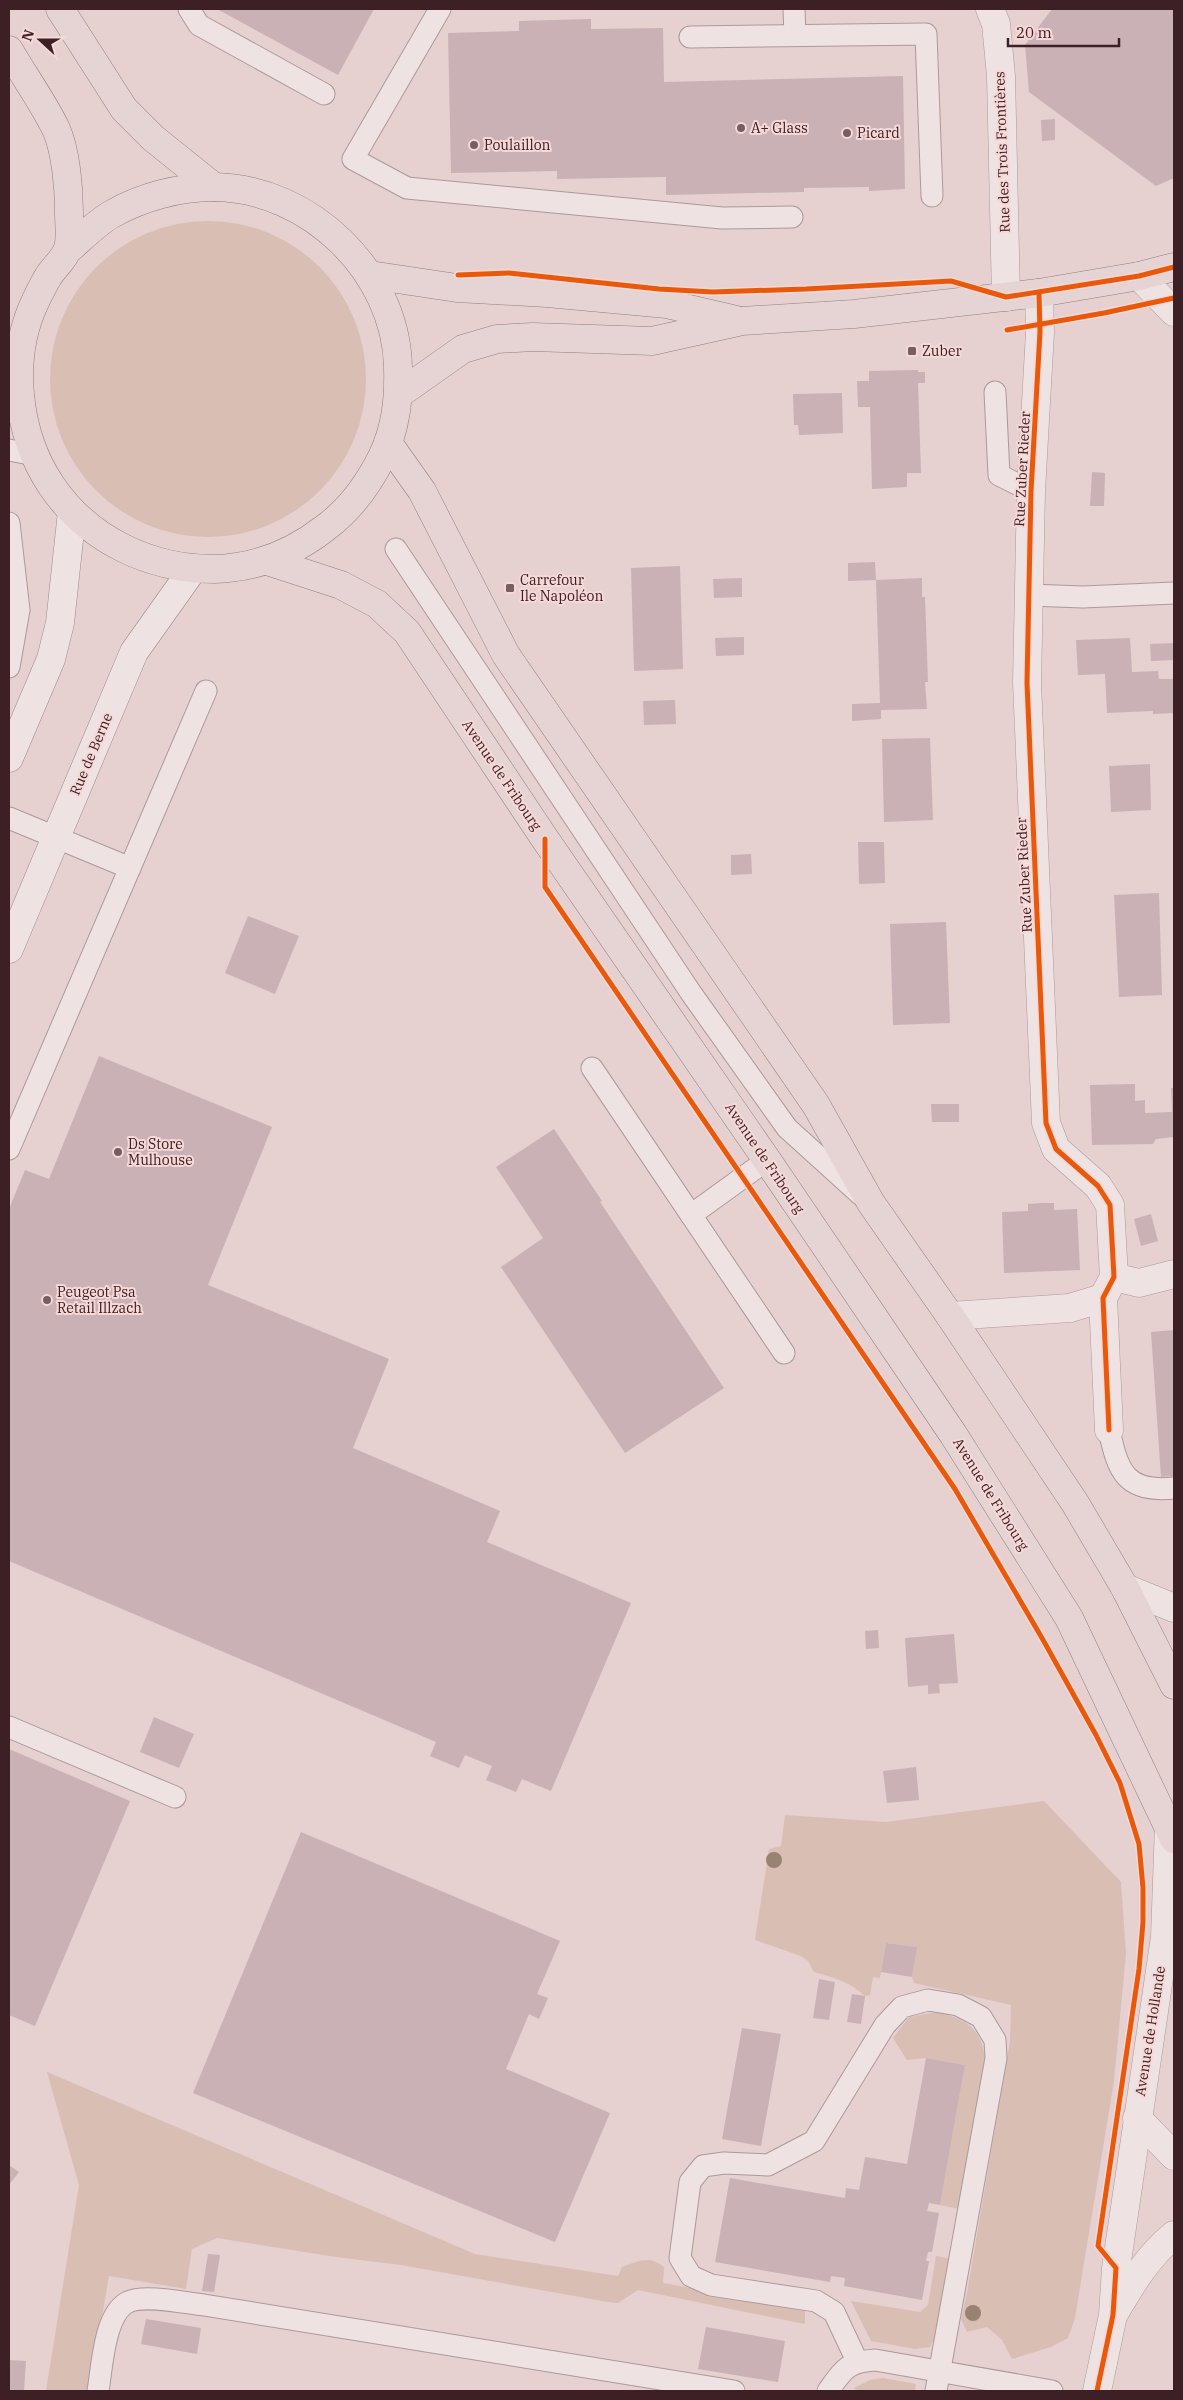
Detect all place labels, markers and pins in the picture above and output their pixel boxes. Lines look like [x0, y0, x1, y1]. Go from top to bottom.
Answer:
place label: A+ Glass [751, 119, 808, 137]
marker: A+ Glass [735, 122, 747, 134]
place label: Picard [857, 124, 900, 142]
marker: Picard [841, 127, 853, 139]
place label: Poulaillon [484, 136, 551, 154]
marker: Poulaillon [468, 139, 480, 151]
place label: Zuber [922, 342, 963, 360]
marker: Zuber [906, 345, 918, 357]
place label: Carrefour Ile Napoléon [520, 571, 603, 605]
marker: Carrefour Ile Napoléon [504, 582, 516, 594]
place label: Ds Store Mulhouse [128, 1135, 193, 1169]
marker: Ds Store Mulhouse [112, 1146, 124, 1158]
place label: Peugeot Psa Retail Illzach [57, 1283, 142, 1317]
marker: Peugeot Psa Retail Illzach [41, 1294, 53, 1306]

